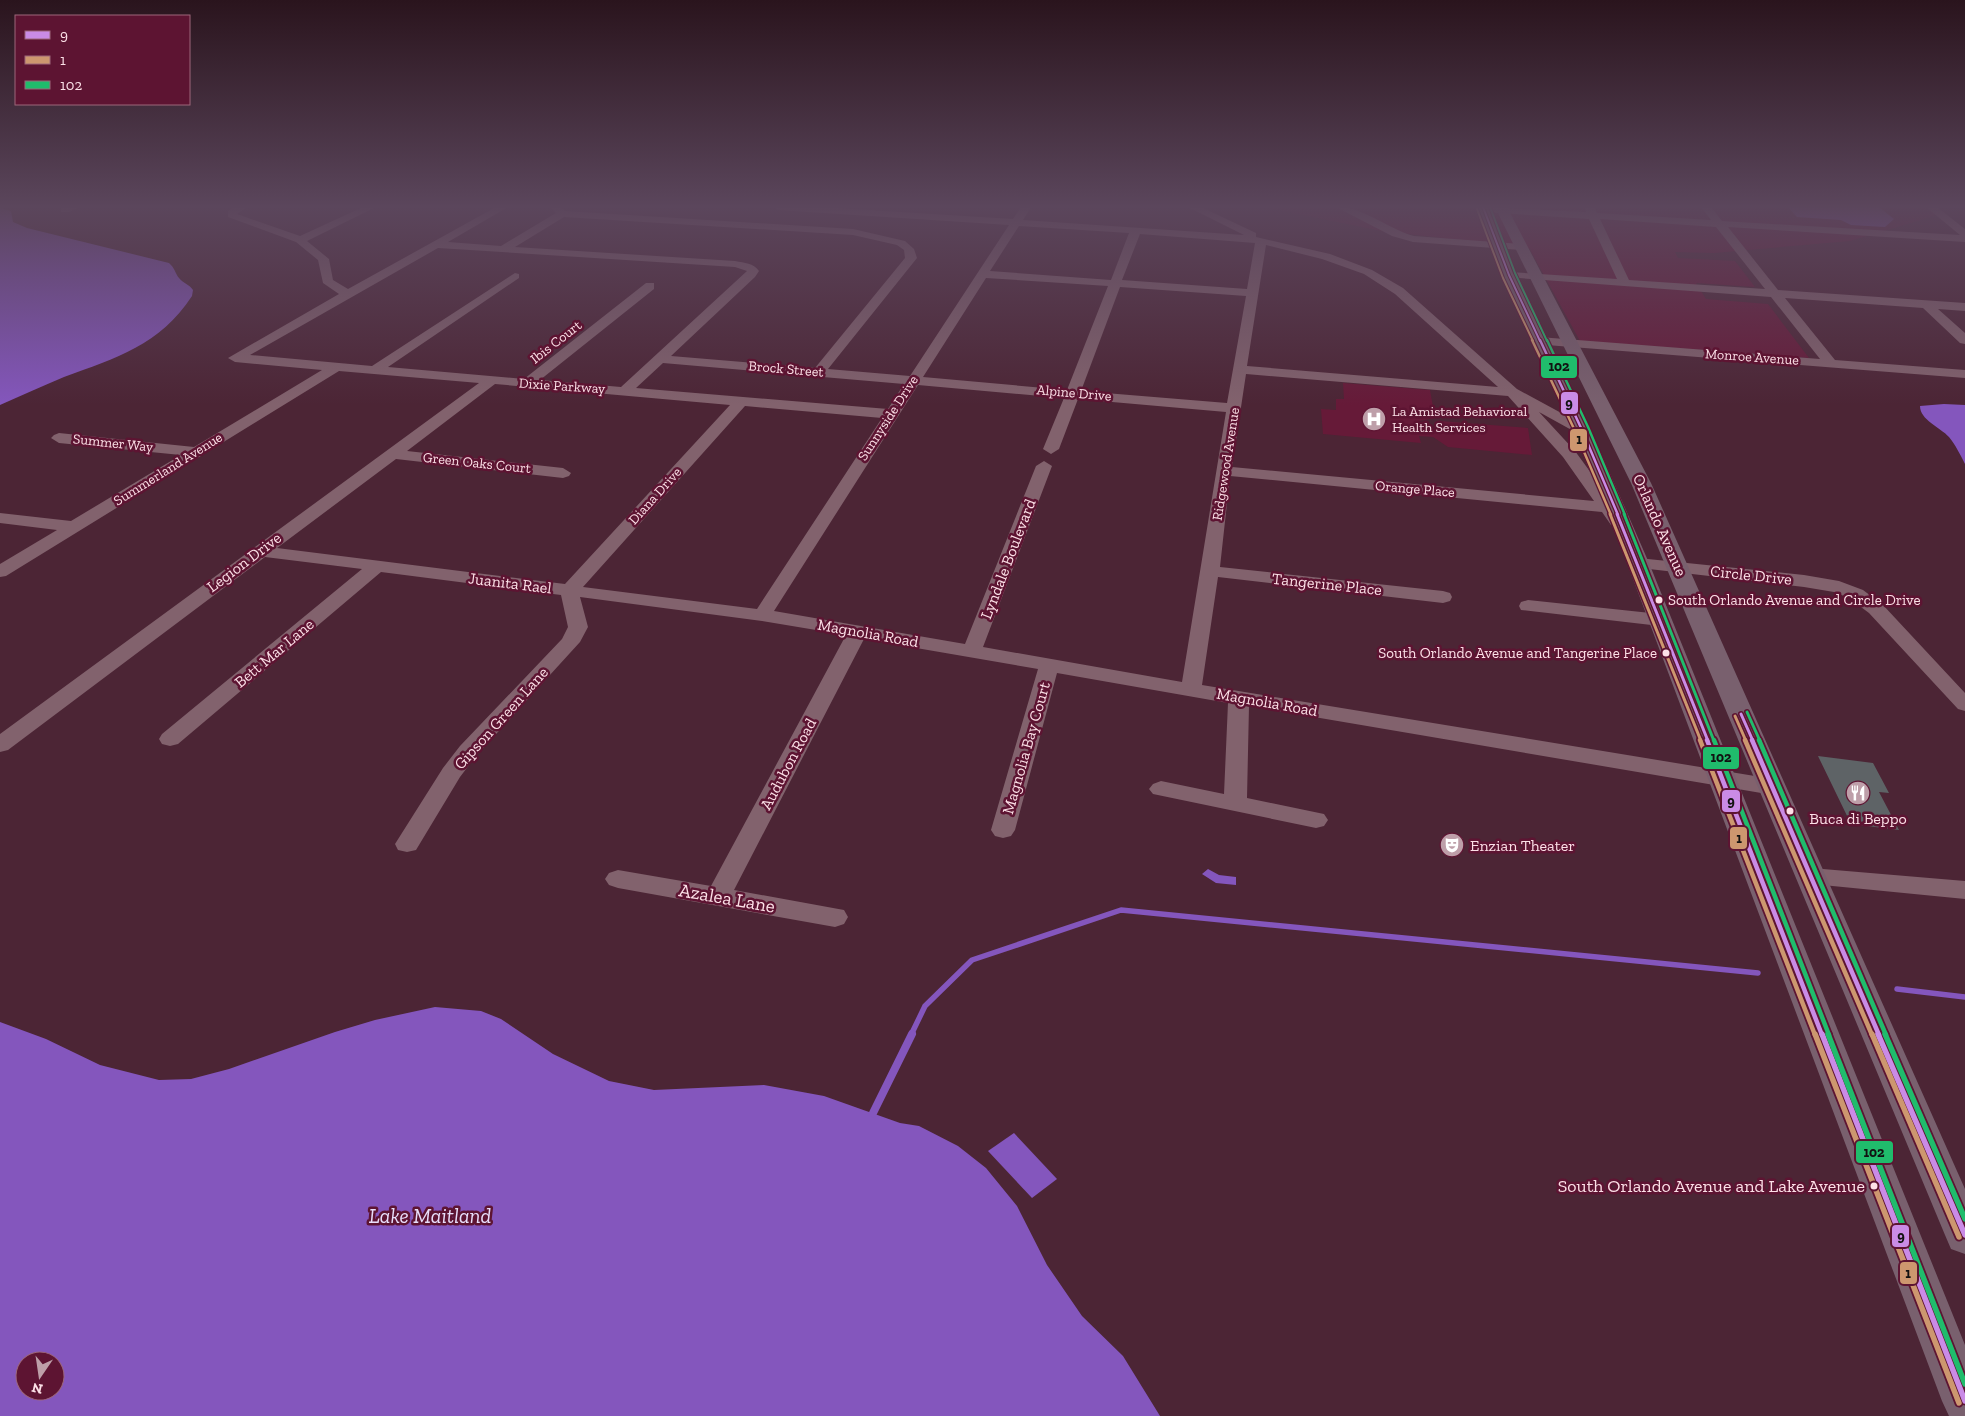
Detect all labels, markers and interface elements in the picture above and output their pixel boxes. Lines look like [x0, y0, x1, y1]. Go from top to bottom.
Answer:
legend [15, 15, 190, 105]
text: 9 [60, 26, 68, 44]
text: 1 [60, 51, 66, 69]
text: 102 [60, 76, 82, 94]
street label: Ibis Court [527, 316, 586, 367]
street label: Monroe Avenue [1705, 345, 1800, 369]
line badge: 102 [1540, 355, 1578, 379]
street label: Brock Street [748, 357, 825, 381]
text: 102 [1548, 358, 1570, 375]
street label: Sunnyside Drive [854, 372, 922, 464]
street label: Dixie Parkway [518, 374, 607, 398]
street label: Alpine Drive [1036, 381, 1113, 405]
line badge: 9 [1560, 391, 1579, 415]
text: 9 [1565, 395, 1573, 412]
place label: La Amistad Behavioral Health Services [1392, 403, 1527, 436]
street label: Ridgewood Avenue [1209, 406, 1243, 522]
hospital icon: La Amistad Behavioral Health Services [1361, 406, 1387, 432]
street label: Summerland Avenue [110, 428, 226, 509]
line badge: 1 [1569, 428, 1588, 452]
street label: Summer Way [72, 430, 155, 456]
text: 1 [1576, 431, 1582, 448]
street label: Green Oaks Court [422, 449, 533, 477]
street label: Diana Drive [625, 463, 686, 528]
street label: Orlando Avenue [1629, 471, 1691, 579]
street label: Orange Place [1374, 477, 1456, 501]
street label: Lyndale Boulevard [976, 496, 1040, 622]
street label: Legion Drive [203, 528, 285, 596]
street label: Circle Drive [1709, 561, 1793, 589]
street label: Juanita Rael [467, 568, 553, 598]
street label: Tangerine Place [1271, 569, 1383, 599]
place label: South Orlando Avenue and Circle Drive [1668, 591, 1920, 609]
marker: South Orlando Avenue and Circle Drive [1654, 595, 1664, 605]
street label: Bett Mar Lane [231, 614, 317, 692]
street label: Magnolia Road [816, 615, 920, 651]
place label: South Orlando Avenue and Tangerine Place [1378, 644, 1657, 662]
marker: South Orlando Avenue and Tangerine Place [1661, 648, 1671, 658]
street label: Gipson Green Lane [450, 663, 552, 773]
street label: Magnolia Bay Court [998, 680, 1054, 816]
street label: Magnolia Road [1215, 684, 1319, 720]
street label: Audubon Road [756, 715, 820, 813]
line badge: 102 [1702, 746, 1740, 770]
text: 102 [1710, 749, 1732, 766]
restaurant icon: Buca di Beppo [1845, 780, 1871, 806]
line badge: 9 [1721, 789, 1741, 813]
text: 9 [1727, 793, 1735, 810]
unlabelled marker [1785, 806, 1795, 816]
place label: Buca di Beppo [1809, 809, 1907, 828]
line badge: 1 [1729, 826, 1748, 850]
text: 1 [1736, 830, 1742, 847]
theatre icon: Enzian Theater [1439, 832, 1465, 858]
place label: Enzian Theater [1470, 836, 1575, 855]
street label: Azalea Lane [677, 878, 777, 918]
line badge: 102 [1855, 1140, 1894, 1164]
text: 102 [1863, 1144, 1885, 1161]
place label: South Orlando Avenue and Lake Avenue [1558, 1175, 1865, 1197]
marker: South Orlando Avenue and Lake Avenue [1869, 1181, 1879, 1191]
water label: Lake Maitland [369, 1203, 492, 1228]
line badge: 9 [1891, 1224, 1910, 1248]
text: 9 [1897, 1228, 1905, 1245]
line badge: 1 [1899, 1261, 1918, 1285]
text: 1 [1905, 1265, 1911, 1282]
north arrow [15, 1351, 65, 1401]
text: N [30, 1379, 44, 1398]

